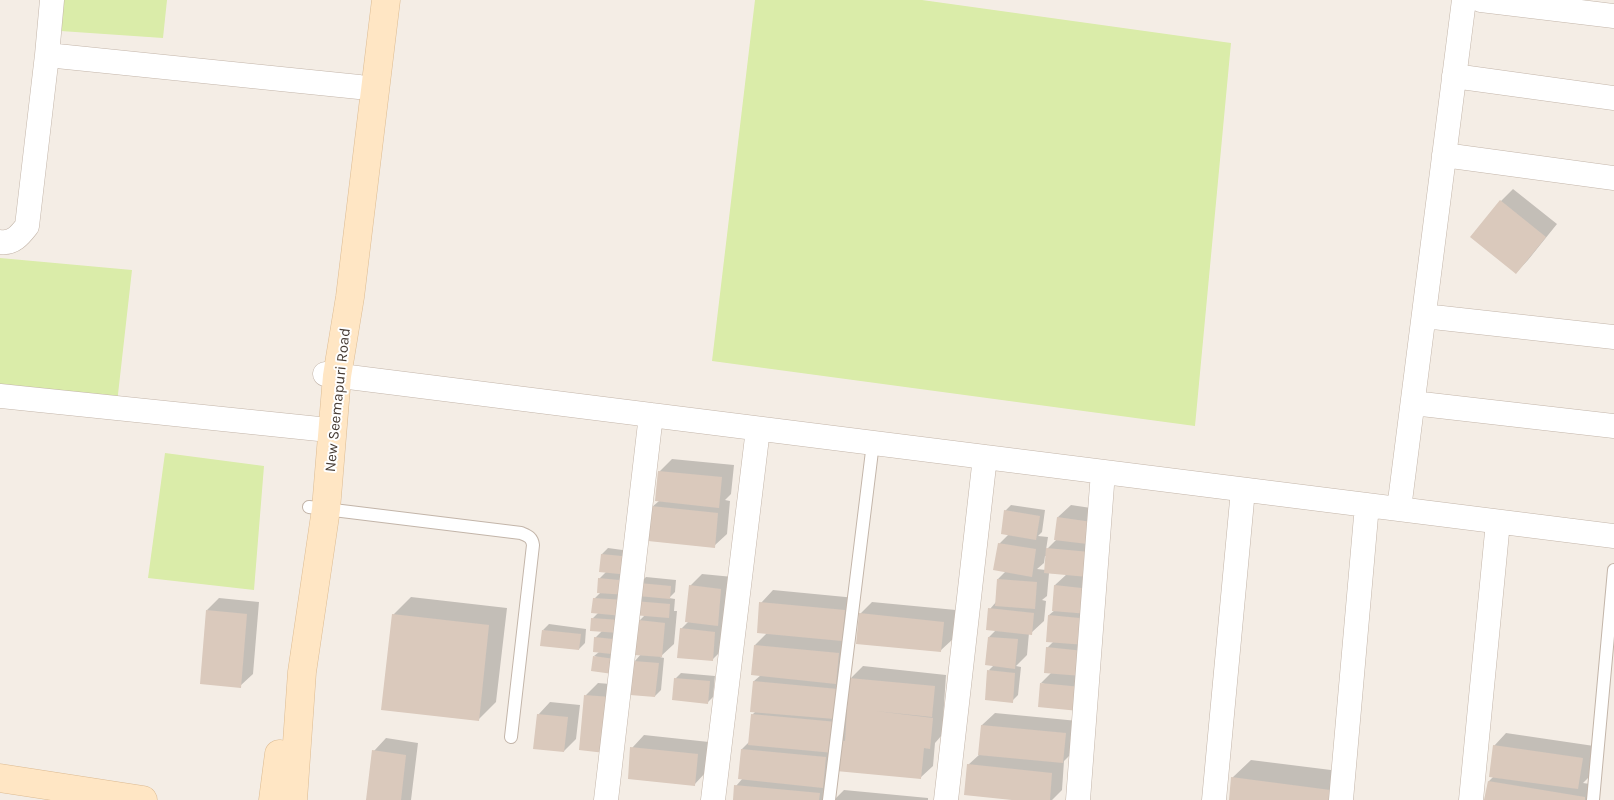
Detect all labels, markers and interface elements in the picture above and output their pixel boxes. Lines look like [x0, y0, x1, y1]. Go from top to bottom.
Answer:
street label: New Seemapuri Road [321, 327, 355, 473]

